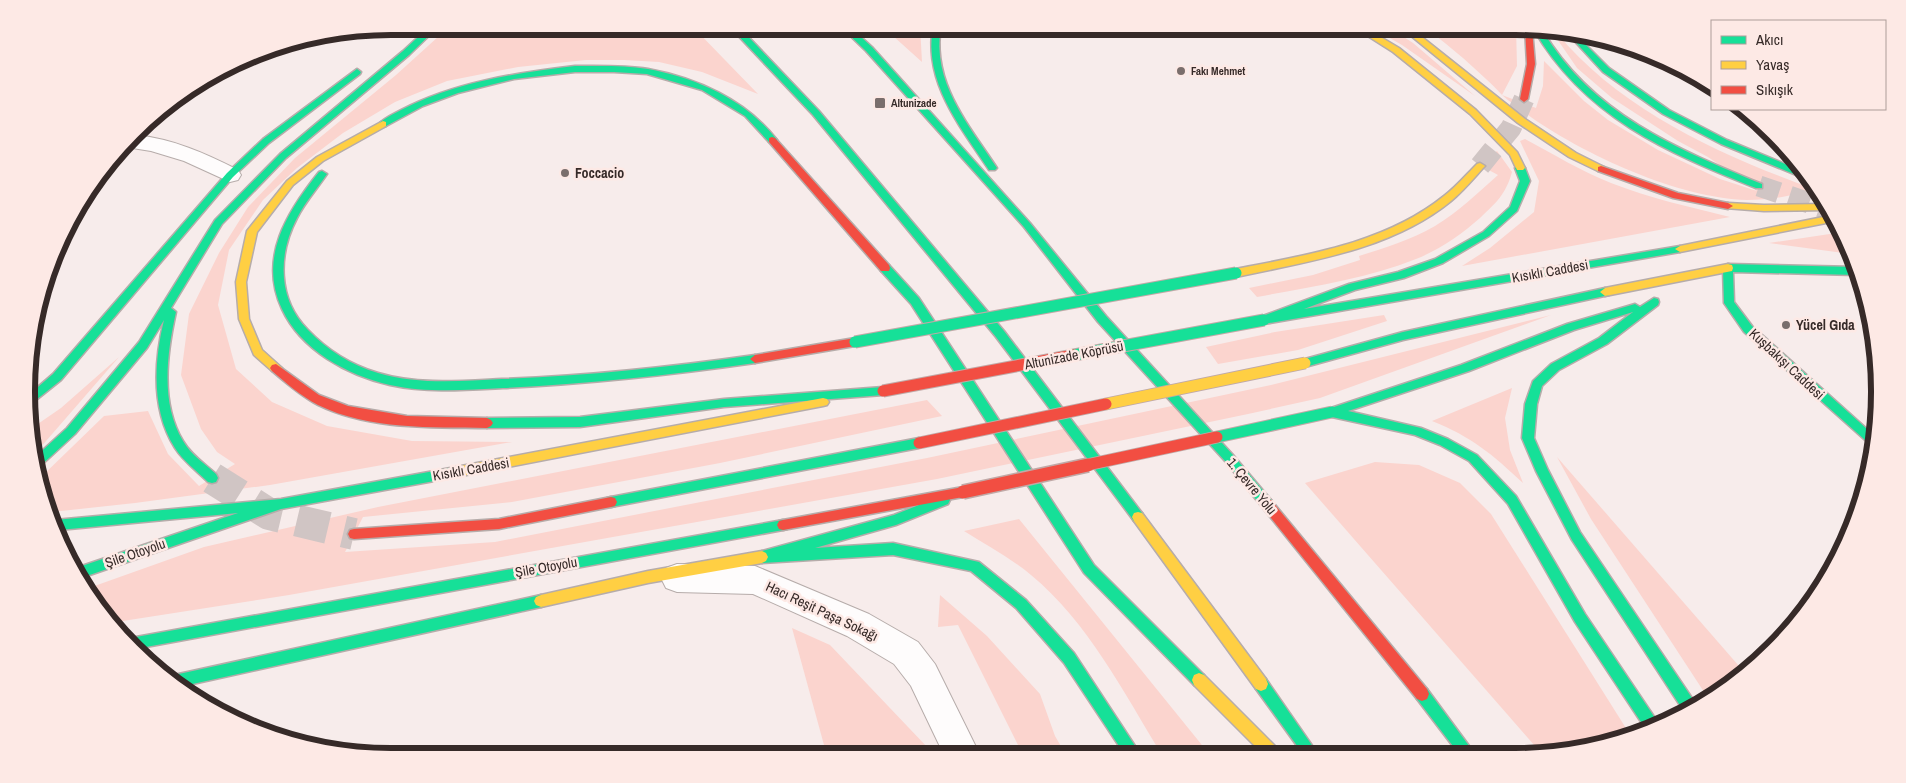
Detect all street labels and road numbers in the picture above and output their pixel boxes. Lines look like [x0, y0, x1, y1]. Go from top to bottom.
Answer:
street label: Kısıklı Caddesi [1510, 255, 1590, 287]
street label: Kuşbakışı Caddesi [1746, 325, 1828, 403]
street label: Altunizade Köprüsü [1022, 337, 1125, 374]
street label: Kısıklı Caddesi [431, 453, 511, 485]
street label: 1. Çevre Yolu [1223, 454, 1281, 518]
street label: Şile Otoyolu [103, 534, 167, 572]
street label: Şile Otoyolu [514, 553, 578, 581]
street label: Hacı Reşit Paşa Sokağı [763, 577, 881, 645]

